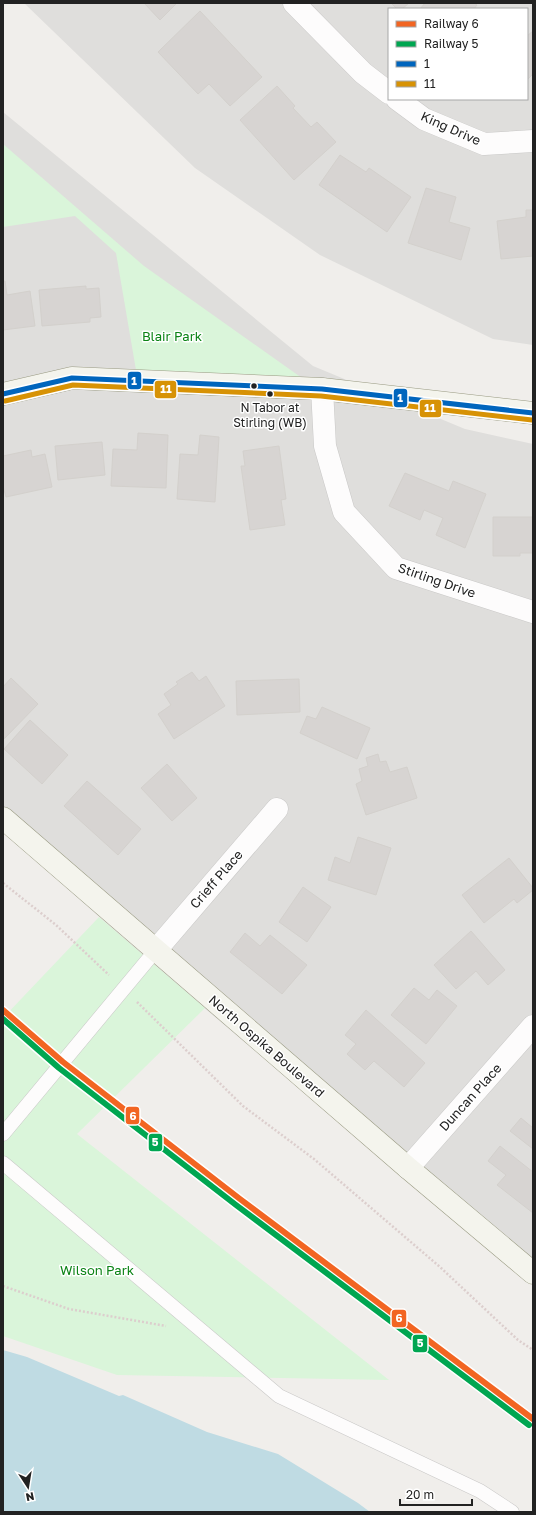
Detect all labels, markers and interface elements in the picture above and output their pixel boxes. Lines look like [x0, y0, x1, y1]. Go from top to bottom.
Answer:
legend [388, 8, 528, 100]
text: Railway 6 [424, 16, 479, 31]
text: Railway 5 [424, 36, 478, 51]
text: 1 [424, 56, 430, 71]
text: 11 [424, 76, 436, 91]
street label: King Drive [419, 108, 483, 148]
park label: Blair Park [142, 328, 203, 344]
line badge: 1 [127, 371, 142, 390]
text: 1 [131, 374, 137, 387]
line badge: 11 [154, 380, 177, 399]
unlabelled marker [249, 381, 259, 391]
text: 11 [160, 382, 172, 395]
line badge: 1 [393, 388, 408, 408]
marker: N Tabor at Stirling (WB) [265, 389, 275, 399]
text: 1 [397, 391, 403, 404]
line badge: 11 [419, 399, 442, 418]
place label: N Tabor at Stirling (WB) [233, 400, 307, 430]
text: 11 [424, 401, 436, 414]
street label: Stirling Drive [396, 559, 478, 601]
street label: Crieff Place [186, 846, 246, 912]
street label: North Ospika Boulevard [206, 991, 328, 1101]
street label: Duncan Place [436, 1060, 504, 1134]
line badge: 6 [125, 1106, 140, 1125]
text: 6 [130, 1109, 137, 1122]
line badge: 5 [148, 1133, 163, 1152]
text: 5 [152, 1135, 159, 1148]
park label: Wilson Park [60, 1262, 135, 1278]
line badge: 6 [391, 1309, 407, 1328]
text: 6 [396, 1311, 403, 1324]
line badge: 5 [412, 1334, 428, 1353]
text: 5 [417, 1336, 424, 1349]
north arrow [8, 1467, 48, 1507]
scale bar [400, 1481, 472, 1507]
text: 20 m [406, 1487, 434, 1502]
text: N [25, 1490, 36, 1504]

